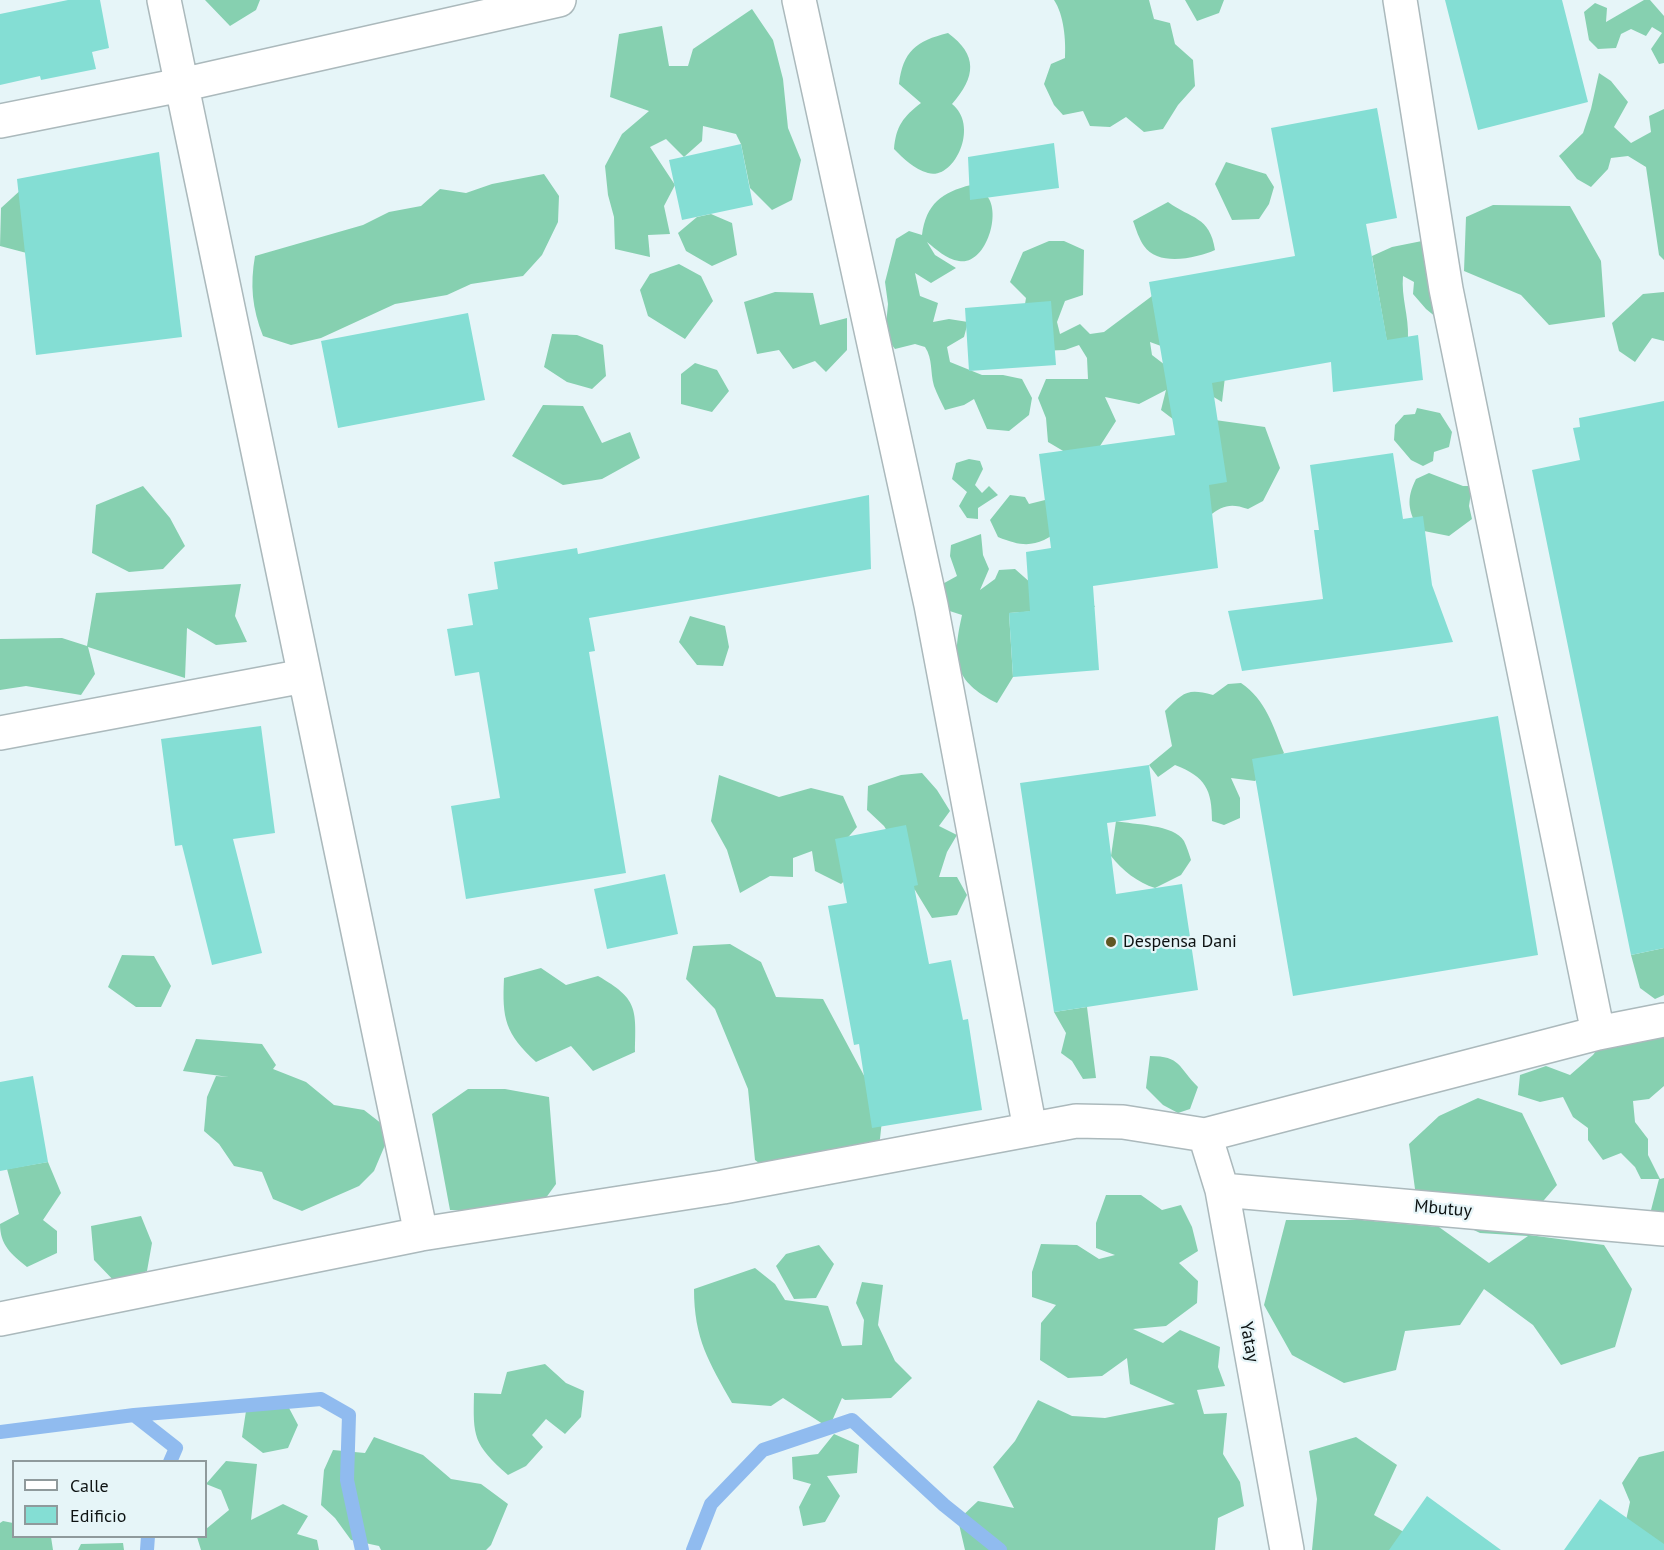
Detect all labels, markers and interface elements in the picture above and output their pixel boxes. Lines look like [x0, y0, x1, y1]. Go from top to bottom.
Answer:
place label: Despensa Dani [1123, 931, 1237, 953]
marker: Despensa Dani [1104, 935, 1118, 949]
street label: Mbutuy [1413, 1196, 1473, 1222]
street label: Yatay [1235, 1320, 1263, 1364]
legend [12, 1460, 207, 1538]
text: Calle [70, 1474, 109, 1497]
text: Edificio [70, 1504, 126, 1527]

